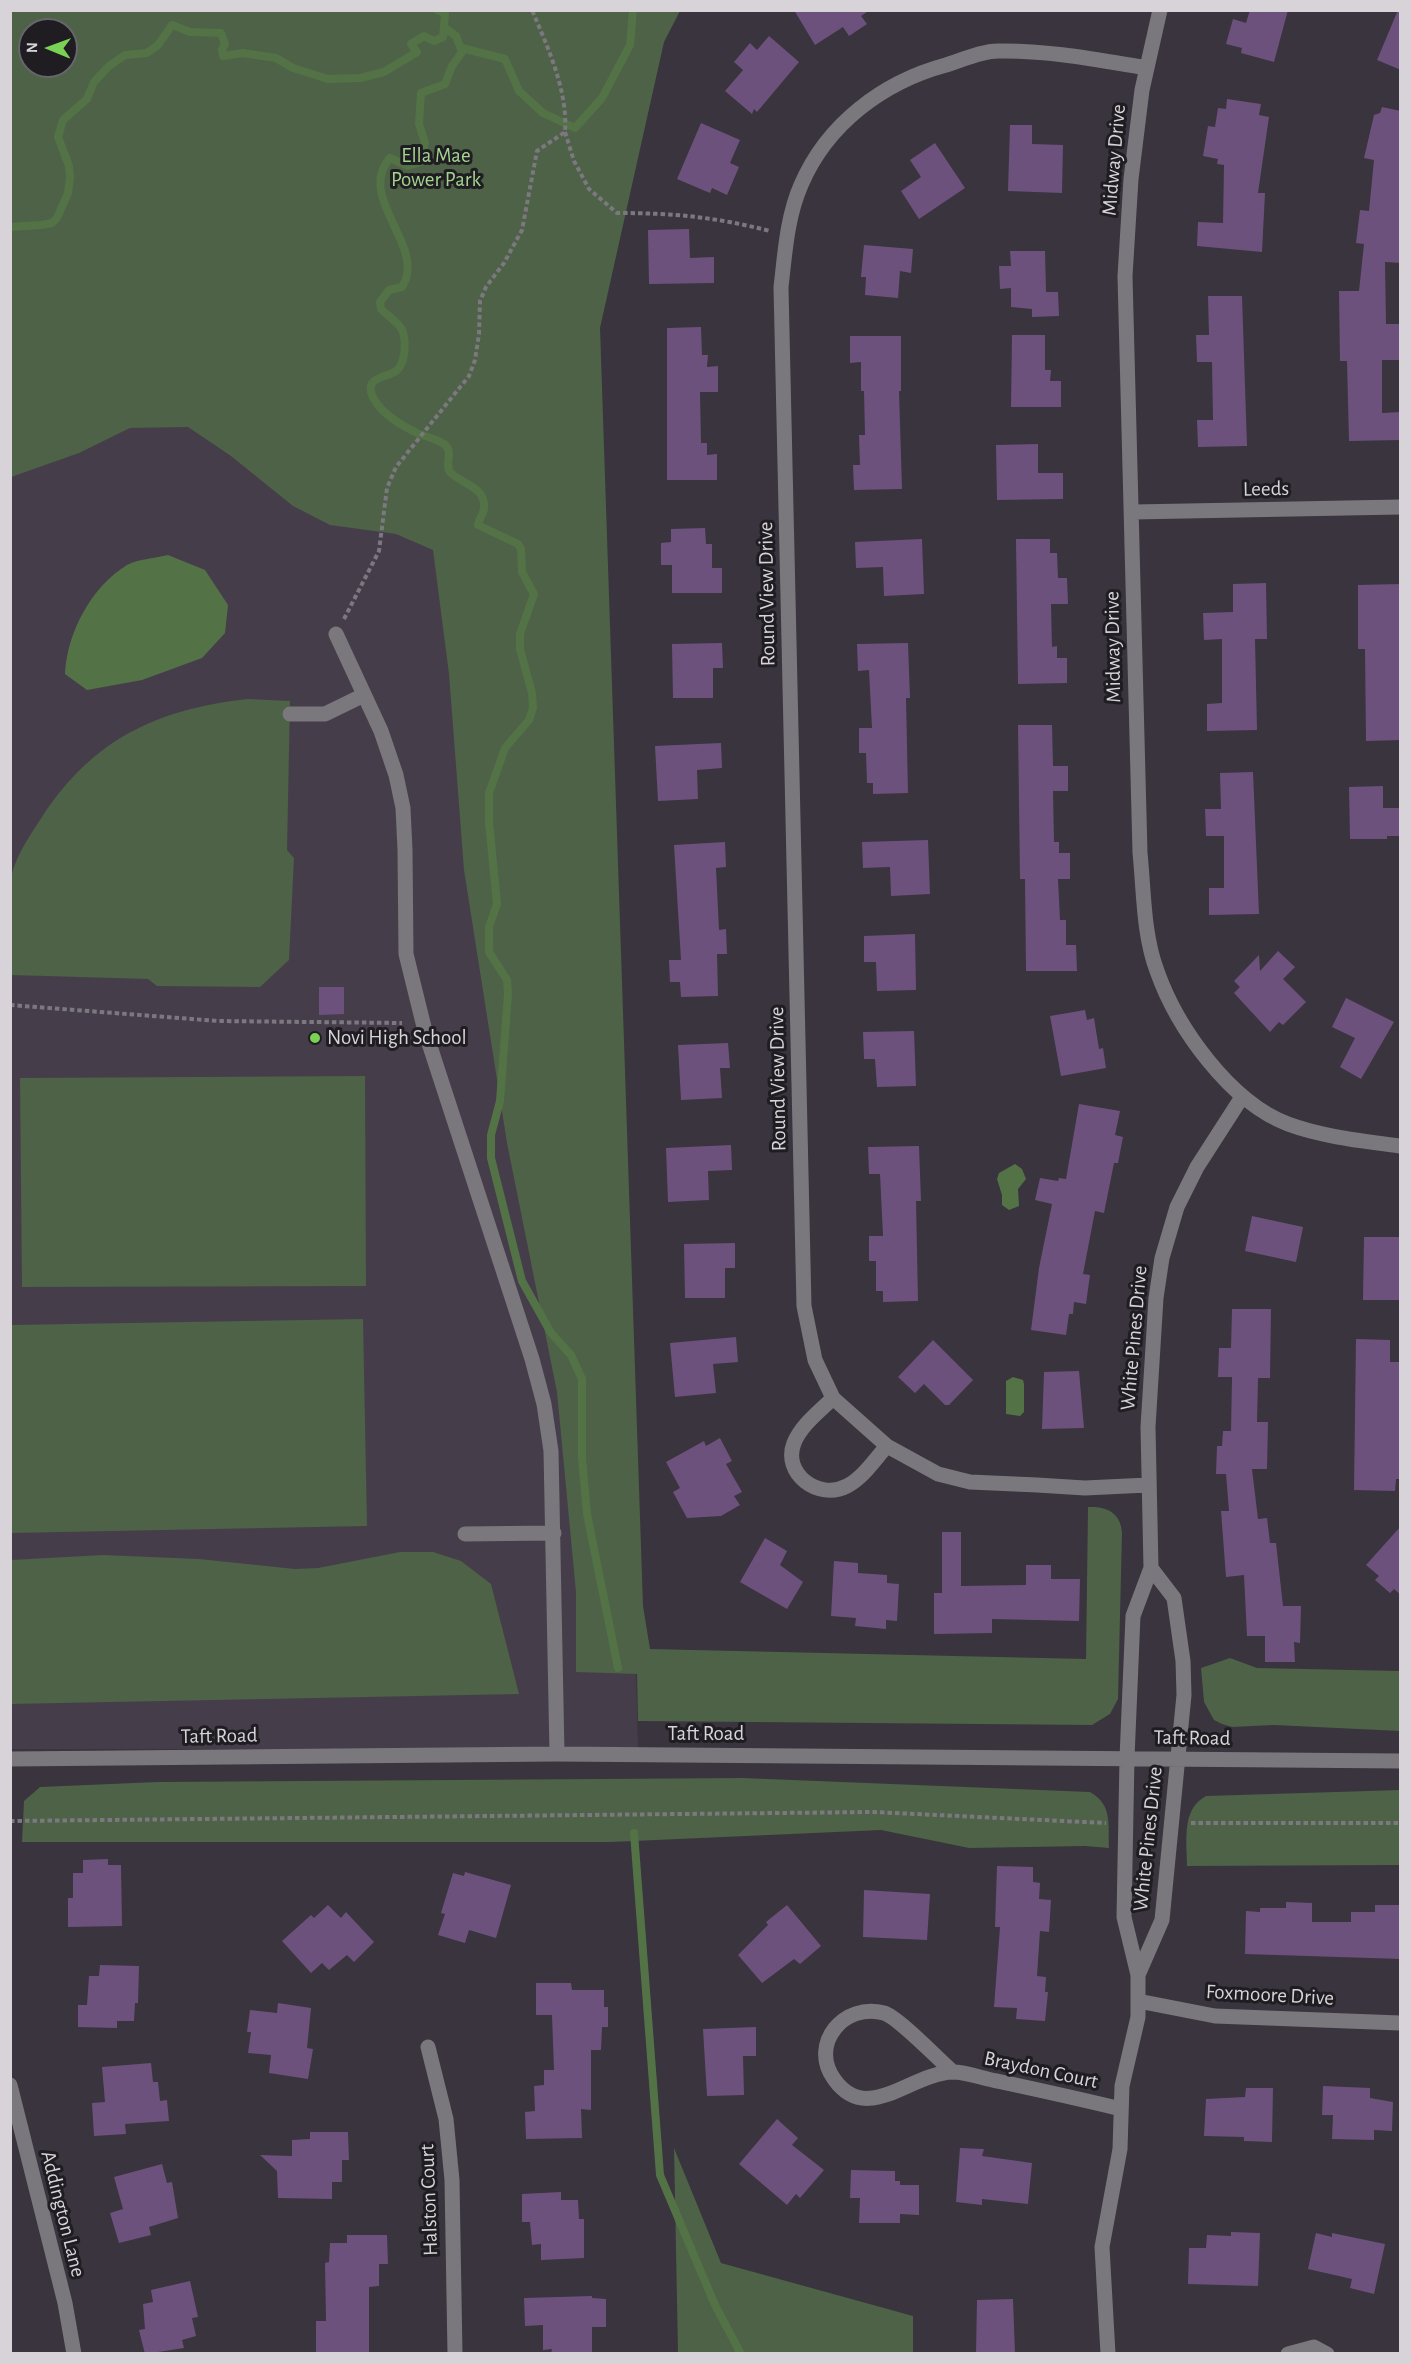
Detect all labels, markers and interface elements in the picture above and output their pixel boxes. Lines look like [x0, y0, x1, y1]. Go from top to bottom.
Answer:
north arrow [18, 18, 78, 78]
text: N [24, 42, 40, 53]
street label: Midway Drive [1097, 103, 1131, 217]
park label: Ella Mae Power Park [391, 143, 481, 193]
street label: Leeds [1243, 476, 1289, 502]
street label: Round View Drive [753, 521, 781, 667]
street label: Midway Drive [1099, 591, 1127, 703]
street label: Round View Drive [764, 1006, 792, 1152]
place label: Novi High School [327, 1025, 467, 1051]
marker: Novi High School [308, 1031, 322, 1045]
street label: White Pines Drive [1115, 1264, 1153, 1412]
street label: Taft Road [668, 1721, 744, 1747]
street label: Taft Road [180, 1723, 258, 1749]
street label: Taft Road [1153, 1725, 1231, 1751]
street label: White Pines Drive [1128, 1765, 1168, 1913]
street label: Foxmoore Drive [1205, 1979, 1335, 2011]
street label: Braydon Court [982, 2046, 1100, 2094]
street label: Halston Court [414, 2143, 444, 2257]
street label: Addington Lane [35, 2148, 91, 2280]

